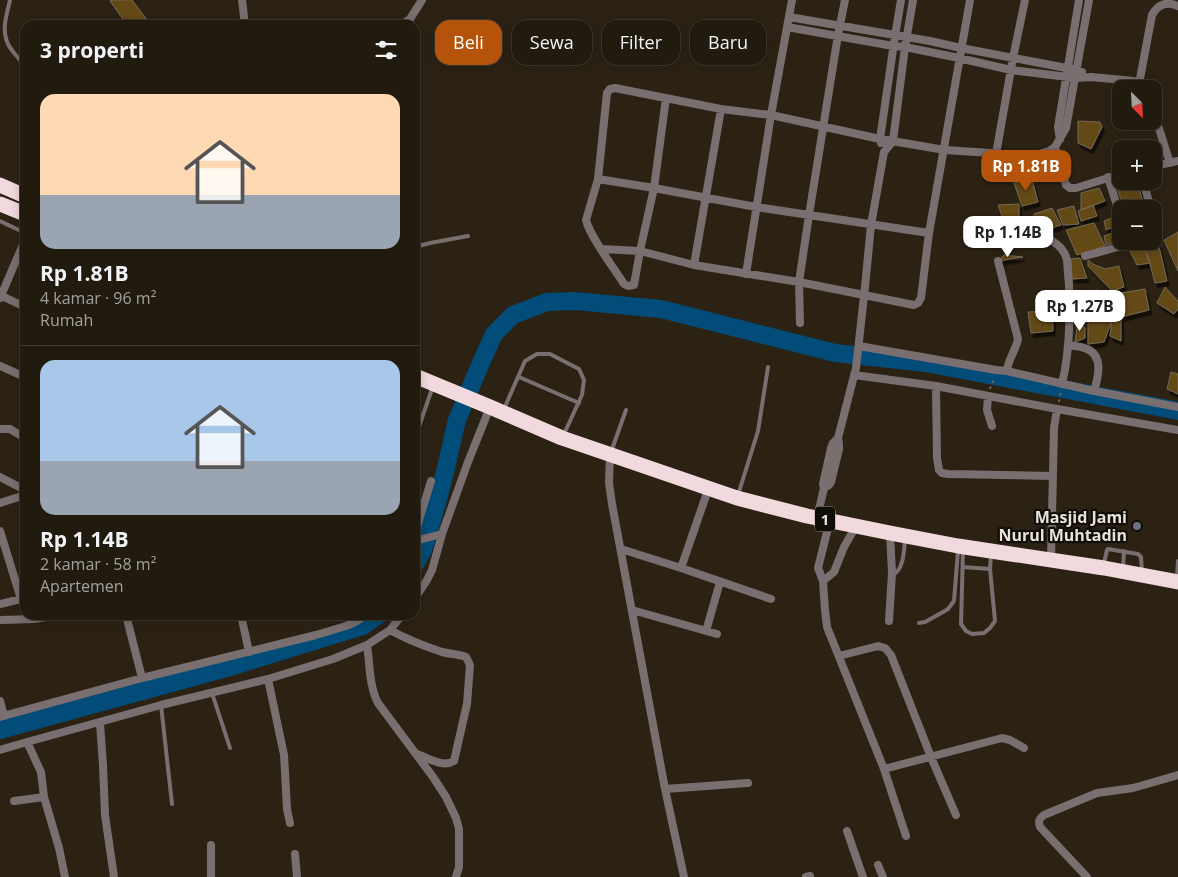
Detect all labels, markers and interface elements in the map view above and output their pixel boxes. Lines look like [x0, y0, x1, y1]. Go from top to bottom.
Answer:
chip: Beli [435, 20, 502, 65]
chip: Sewa [512, 20, 592, 65]
chip: Filter [602, 20, 680, 65]
chip: Baru [690, 20, 766, 65]
text: 3 properti [40, 36, 144, 64]
icon: filters [372, 36, 400, 64]
north arrow [1112, 80, 1162, 130]
map controls [1112, 80, 1162, 250]
icon: home [175, 127, 265, 217]
button: + [1112, 140, 1162, 190]
pin: Rp 1.81B [974, 150, 1078, 192]
text: Rp 1.81B [992, 155, 1060, 177]
button: − [1112, 200, 1162, 250]
pin: Rp 1.14B [956, 216, 1060, 258]
text: Rp 1.14B [974, 221, 1042, 243]
text: Rp 1.81B [40, 259, 129, 287]
text: 4 kamar · 96 m² [40, 287, 156, 309]
pin: Rp 1.27B [1028, 290, 1132, 332]
text: Rp 1.27B [1046, 295, 1114, 317]
text: Rumah [40, 309, 93, 331]
icon: home [175, 392, 265, 482]
road number: 1 [815, 506, 835, 532]
place label: Masjid Jami Nurul Muhtadin [998, 506, 1127, 546]
marker: Masjid Jami Nurul Muhtadin [1131, 520, 1143, 532]
text: Rp 1.14B [40, 525, 129, 553]
text: 2 kamar · 58 m² [40, 553, 156, 575]
text: Apartemen [40, 575, 124, 597]

